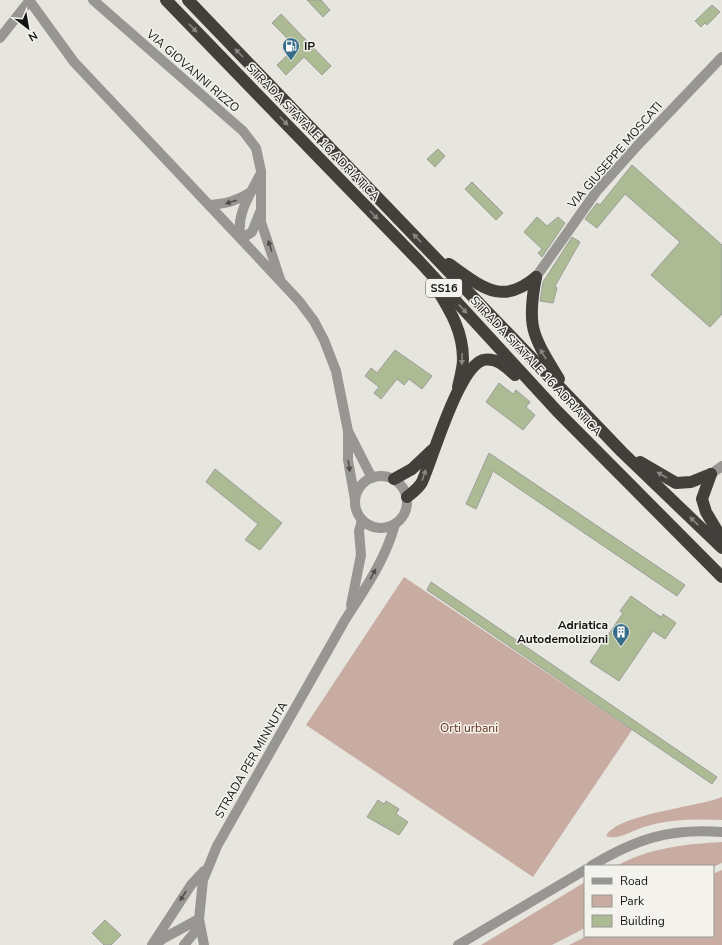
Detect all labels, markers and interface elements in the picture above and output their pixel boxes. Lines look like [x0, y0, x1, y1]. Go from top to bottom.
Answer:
north arrow [8, 8, 48, 48]
one-way arrow [188, 23, 198, 33]
street label: VIA GIOVANNI RIZZO [142, 25, 243, 116]
text: N [26, 28, 40, 45]
fuel station icon: IP [281, 36, 301, 61]
place label: IP [304, 38, 315, 54]
one-way arrow [235, 49, 244, 58]
street label: STRADA STATALE 16 ADRIATICA [243, 60, 383, 204]
street label: VIA GIUSEPPE MOSCATI [564, 98, 666, 212]
one-way arrow [279, 116, 288, 126]
one-way arrow [225, 199, 237, 205]
one-way arrow [369, 210, 379, 220]
one-way arrow [412, 233, 422, 243]
one-way arrow [267, 240, 273, 252]
road number: SS16 [426, 279, 462, 297]
street label: STRADA STATALE 16 ADRIATICA [467, 293, 605, 440]
one-way arrow [459, 304, 468, 314]
one-way arrow [540, 348, 547, 360]
one-way arrow [459, 353, 465, 366]
one-way arrow [346, 459, 352, 472]
one-way arrow [422, 468, 428, 480]
one-way arrow [656, 472, 668, 479]
one-way arrow [689, 516, 699, 526]
one-way arrow [369, 568, 376, 580]
place label: Adriatica Autodemolizioni [517, 617, 608, 647]
building icon: Adriatica Autodemolizioni [611, 622, 631, 647]
street label: STRADA PER MINNUTA [211, 699, 291, 821]
park label: Orti urbani [440, 720, 498, 736]
legend [584, 865, 714, 937]
text: Road [620, 873, 648, 889]
one-way arrow [180, 890, 187, 902]
text: Park [620, 893, 645, 909]
text: Building [620, 913, 665, 929]

